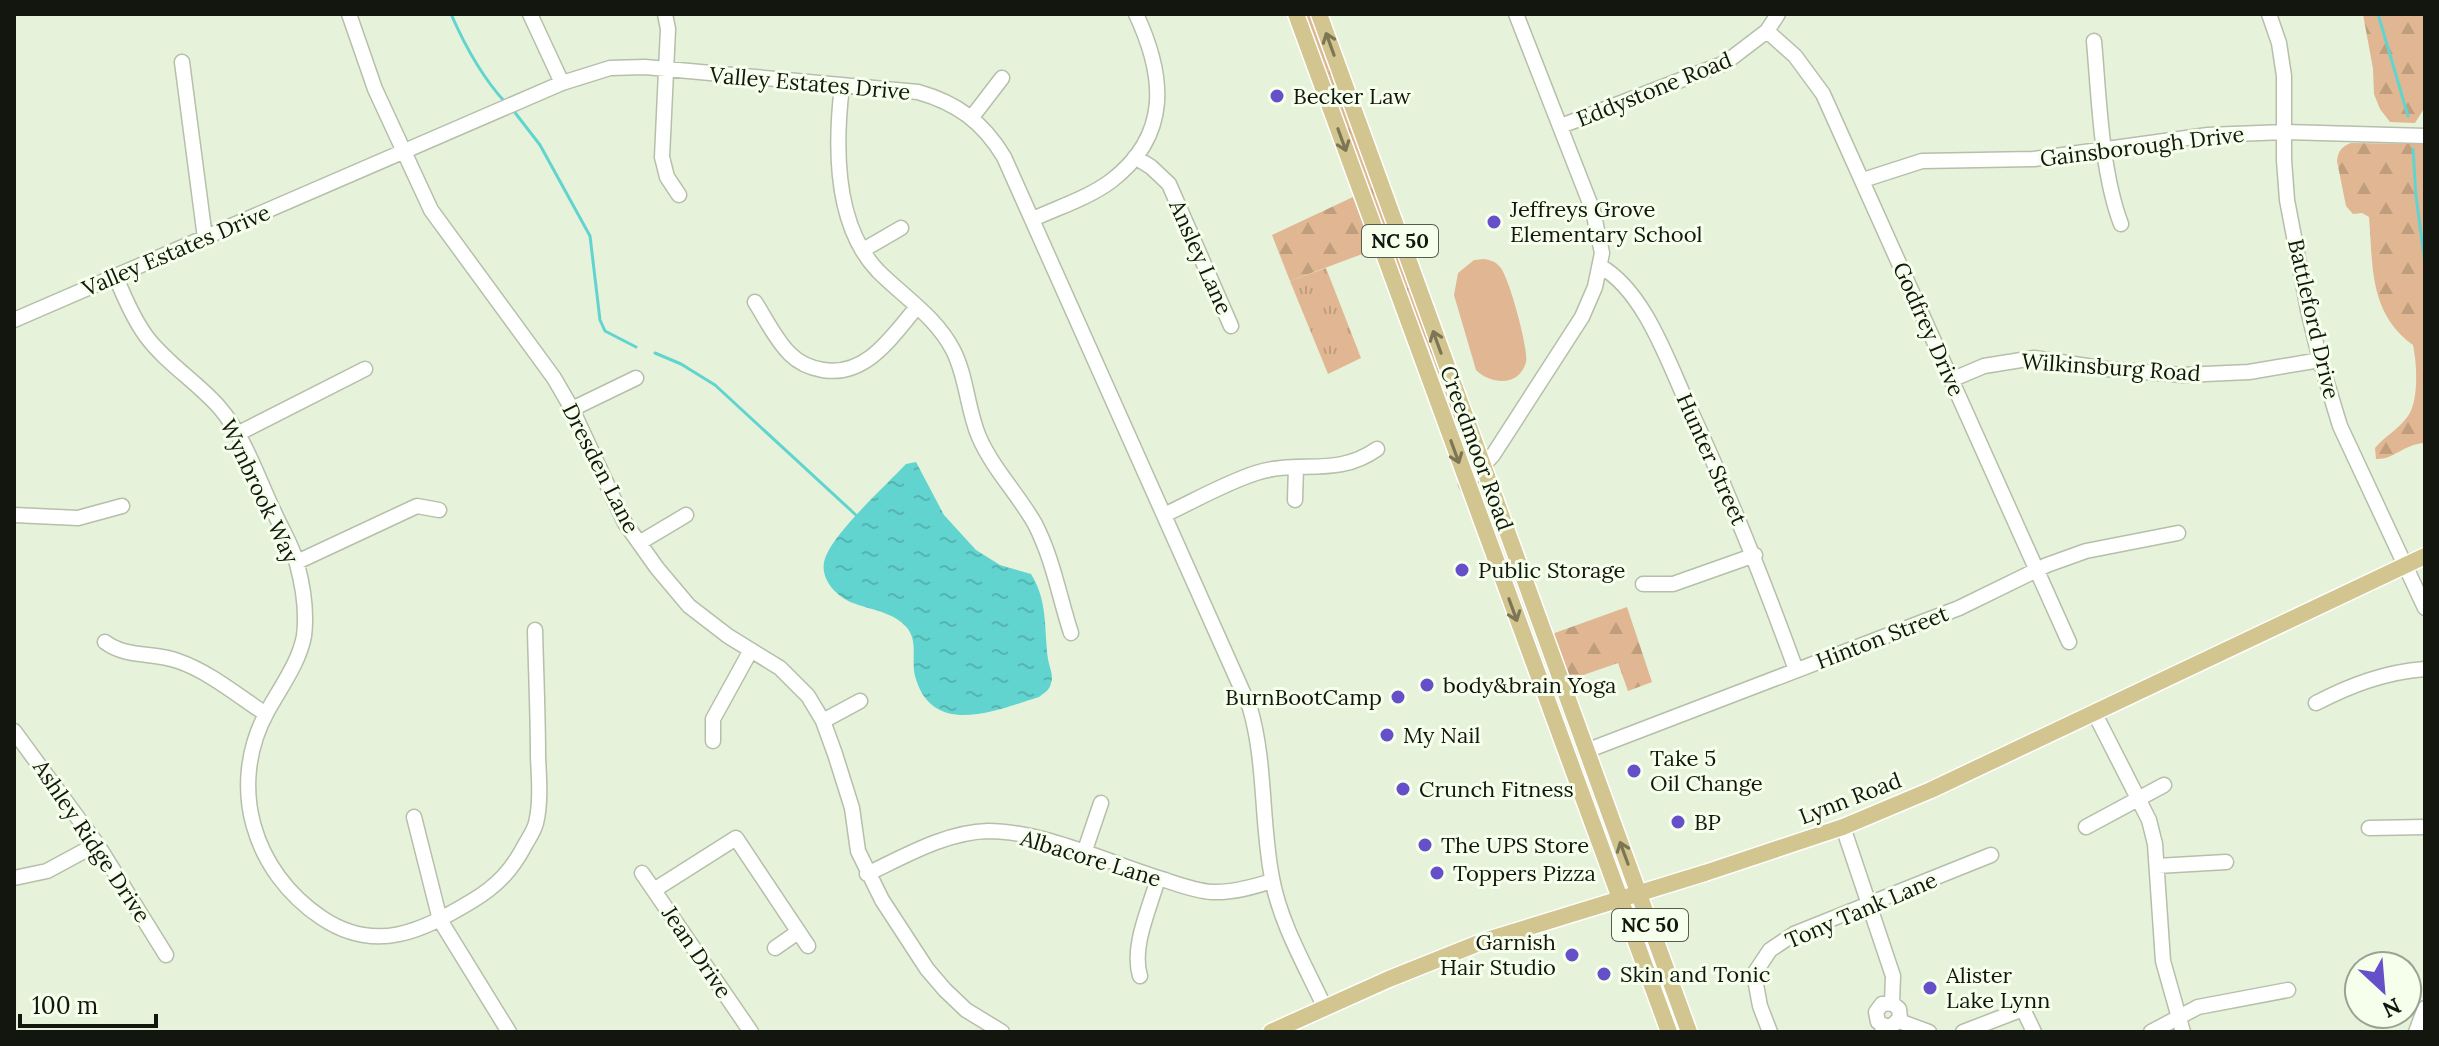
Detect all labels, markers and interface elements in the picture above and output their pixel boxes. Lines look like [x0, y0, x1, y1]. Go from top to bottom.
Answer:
one-way arrow [1321, 32, 1336, 57]
street label: Eddystone Road [1572, 45, 1736, 133]
street label: Valley Estates Drive [707, 60, 912, 106]
place label: Becker Law [1293, 82, 1411, 110]
marker: Becker Law [1268, 87, 1286, 105]
street label: Gainsborough Drive [2038, 120, 2246, 172]
one-way arrow [1336, 127, 1350, 152]
street label: Ansley Lane [1163, 195, 1239, 319]
place label: Jeffreys Grove Elementary School [1509, 195, 1703, 248]
street label: Valley Estates Drive [77, 198, 274, 303]
marker: Jeffreys Grove Elementary School [1485, 213, 1503, 231]
road number: NC 50 [1362, 225, 1438, 257]
street label: Battleford Drive [2282, 236, 2346, 402]
street label: Godfrey Drive [1887, 258, 1971, 400]
one-way arrow [1429, 330, 1443, 355]
street label: Wilkinsburg Road [2020, 347, 2202, 387]
street label: Creedmoor Road [1434, 362, 1520, 534]
street label: Hunter Street [1671, 389, 1754, 530]
street label: Dresden Lane [556, 398, 646, 538]
street label: Wynbrook Way [214, 414, 306, 568]
one-way arrow [1448, 439, 1463, 464]
place label: Public Storage [1478, 556, 1625, 584]
marker: Public Storage [1453, 561, 1471, 579]
one-way arrow [1507, 597, 1521, 622]
street label: Hinton Street [1812, 599, 1952, 675]
place label: body&brain Yoga [1443, 671, 1616, 699]
marker: body&brain Yoga [1418, 676, 1436, 694]
place label: BurnBootCamp [1225, 683, 1382, 711]
marker: BurnBootCamp [1389, 688, 1407, 706]
place label: My Nail [1403, 721, 1480, 749]
marker: My Nail [1378, 726, 1396, 744]
place label: Take 5 Oil Change [1650, 744, 1763, 797]
street label: Ashley Ridge Drive [27, 753, 157, 928]
marker: Take 5 Oil Change [1625, 762, 1643, 780]
street label: Lynn Road [1795, 766, 1905, 830]
place label: Crunch Fitness [1419, 775, 1574, 803]
marker: Crunch Fitness [1394, 780, 1412, 798]
place label: BP [1694, 808, 1721, 836]
marker: BP [1669, 813, 1687, 831]
street label: Albacore Lane [1016, 823, 1165, 893]
place label: The UPS Store [1441, 831, 1589, 859]
marker: The UPS Store [1416, 836, 1434, 854]
one-way arrow [1616, 841, 1631, 866]
place label: Toppers Pizza [1453, 859, 1596, 887]
marker: Toppers Pizza [1428, 864, 1446, 882]
street label: Tony Tank Lane [1781, 865, 1941, 955]
street label: Jean Drive [655, 900, 738, 1004]
road number: NC 50 [1612, 909, 1688, 941]
place label: Garnish Hair Studio [1440, 928, 1556, 981]
marker: Garnish Hair Studio [1563, 946, 1581, 964]
north arrow [2343, 950, 2423, 1030]
place label: Skin and Tonic [1620, 960, 1770, 988]
place label: Alister Lake Lynn [1945, 961, 2050, 1014]
marker: Skin and Tonic [1595, 965, 1613, 983]
scale bar [20, 978, 156, 1028]
marker: Alister Lake Lynn [1921, 979, 1939, 997]
text: 100 m [32, 990, 98, 1021]
text: N [2378, 992, 2406, 1024]

